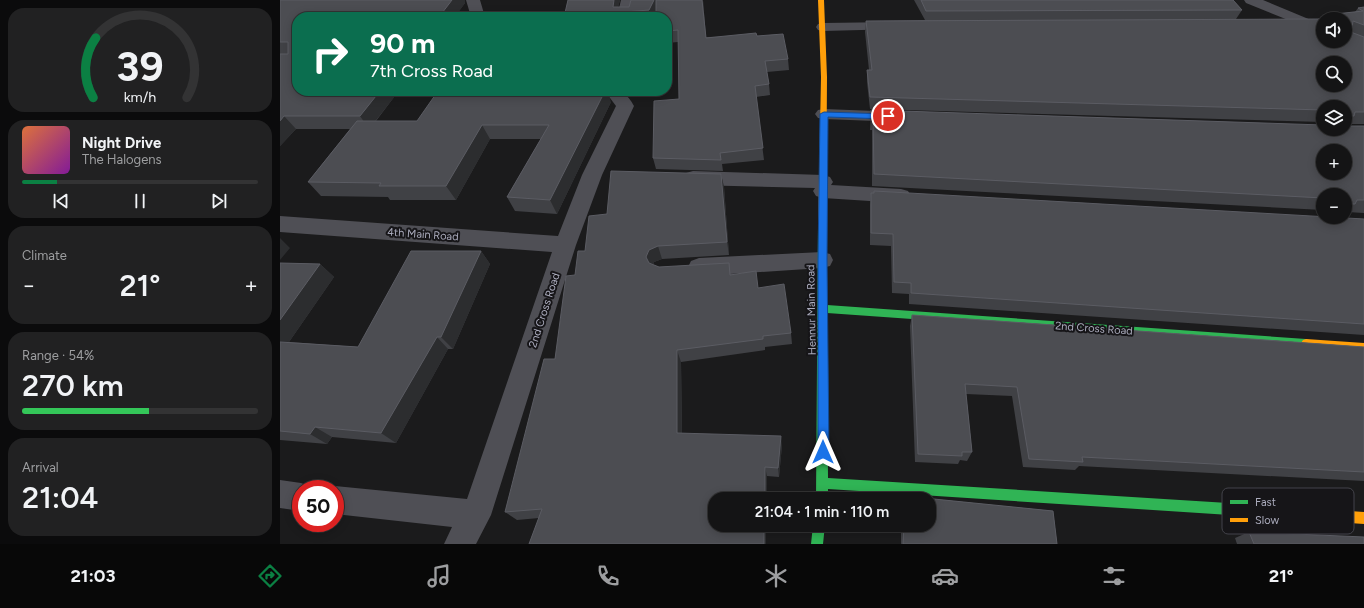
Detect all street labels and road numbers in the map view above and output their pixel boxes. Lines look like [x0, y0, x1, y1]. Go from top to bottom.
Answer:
street label: 4th Main Road [387, 226, 459, 243]
street label: Hennur Main Road [804, 265, 819, 355]
street label: 2nd Cross Road [526, 271, 563, 349]
street label: 2nd Cross Road [1055, 319, 1133, 338]

